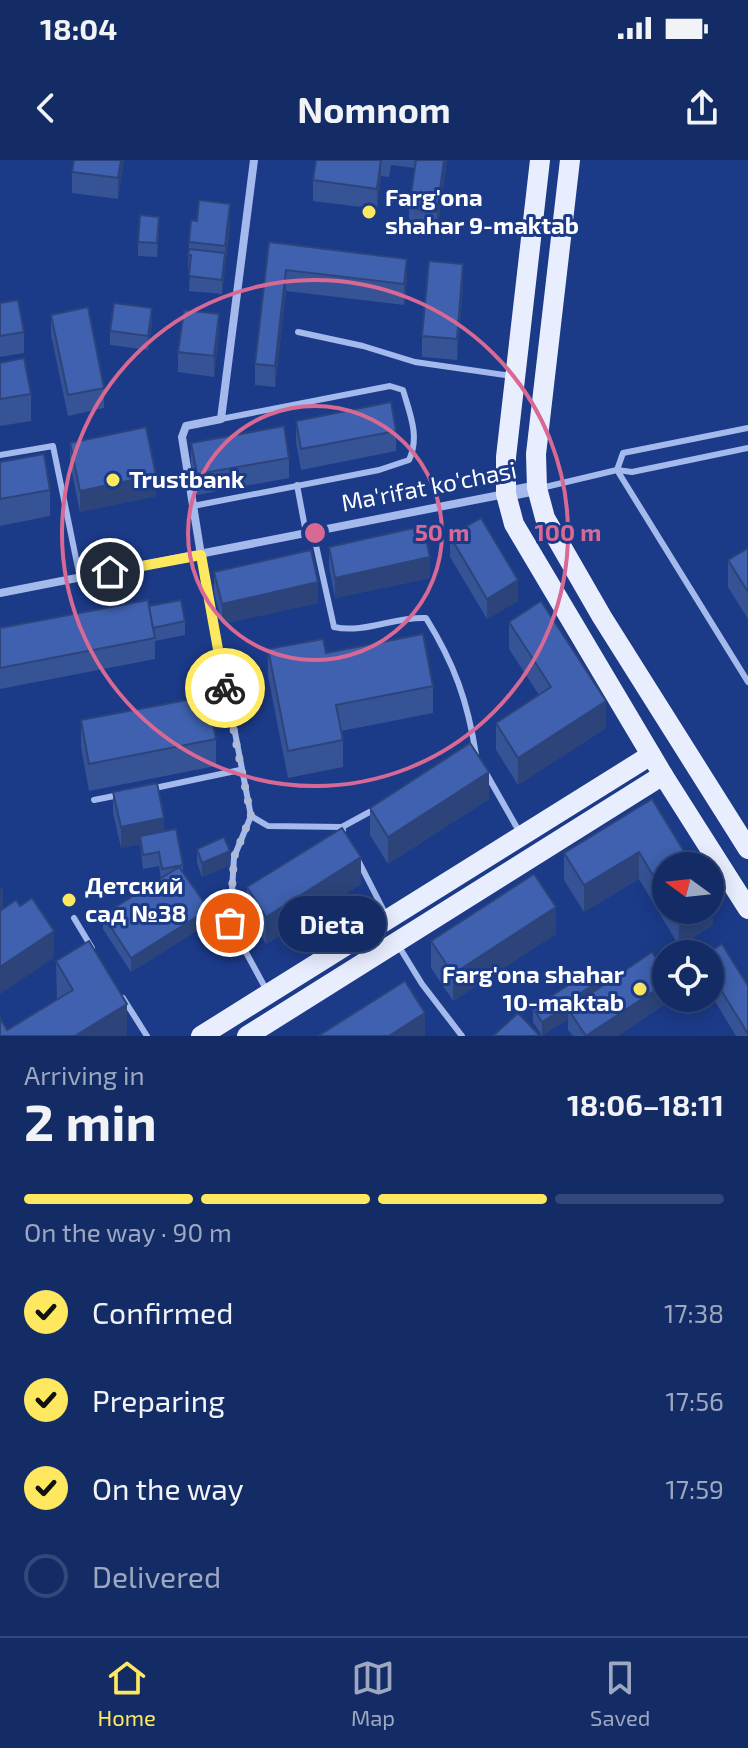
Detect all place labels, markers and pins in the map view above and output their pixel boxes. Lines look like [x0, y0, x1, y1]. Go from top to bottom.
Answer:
place label: Farg'ona shahar 9-maktab [385, 182, 579, 239]
marker: Farg'ona shahar 9-maktab [360, 203, 378, 221]
place label: Trustbank [129, 464, 245, 493]
marker: Trustbank [104, 471, 122, 489]
centre of rings [301, 519, 329, 547]
pin [76, 538, 144, 606]
place label: Детский сад №38 [85, 870, 186, 927]
pin [196, 889, 264, 957]
marker: Детский сад №38 [60, 891, 78, 909]
callout: Dieta [278, 895, 386, 951]
place label: Farg'ona shahar 10-maktab [442, 959, 625, 1016]
marker: Farg'ona shahar 10-maktab [631, 980, 649, 998]

